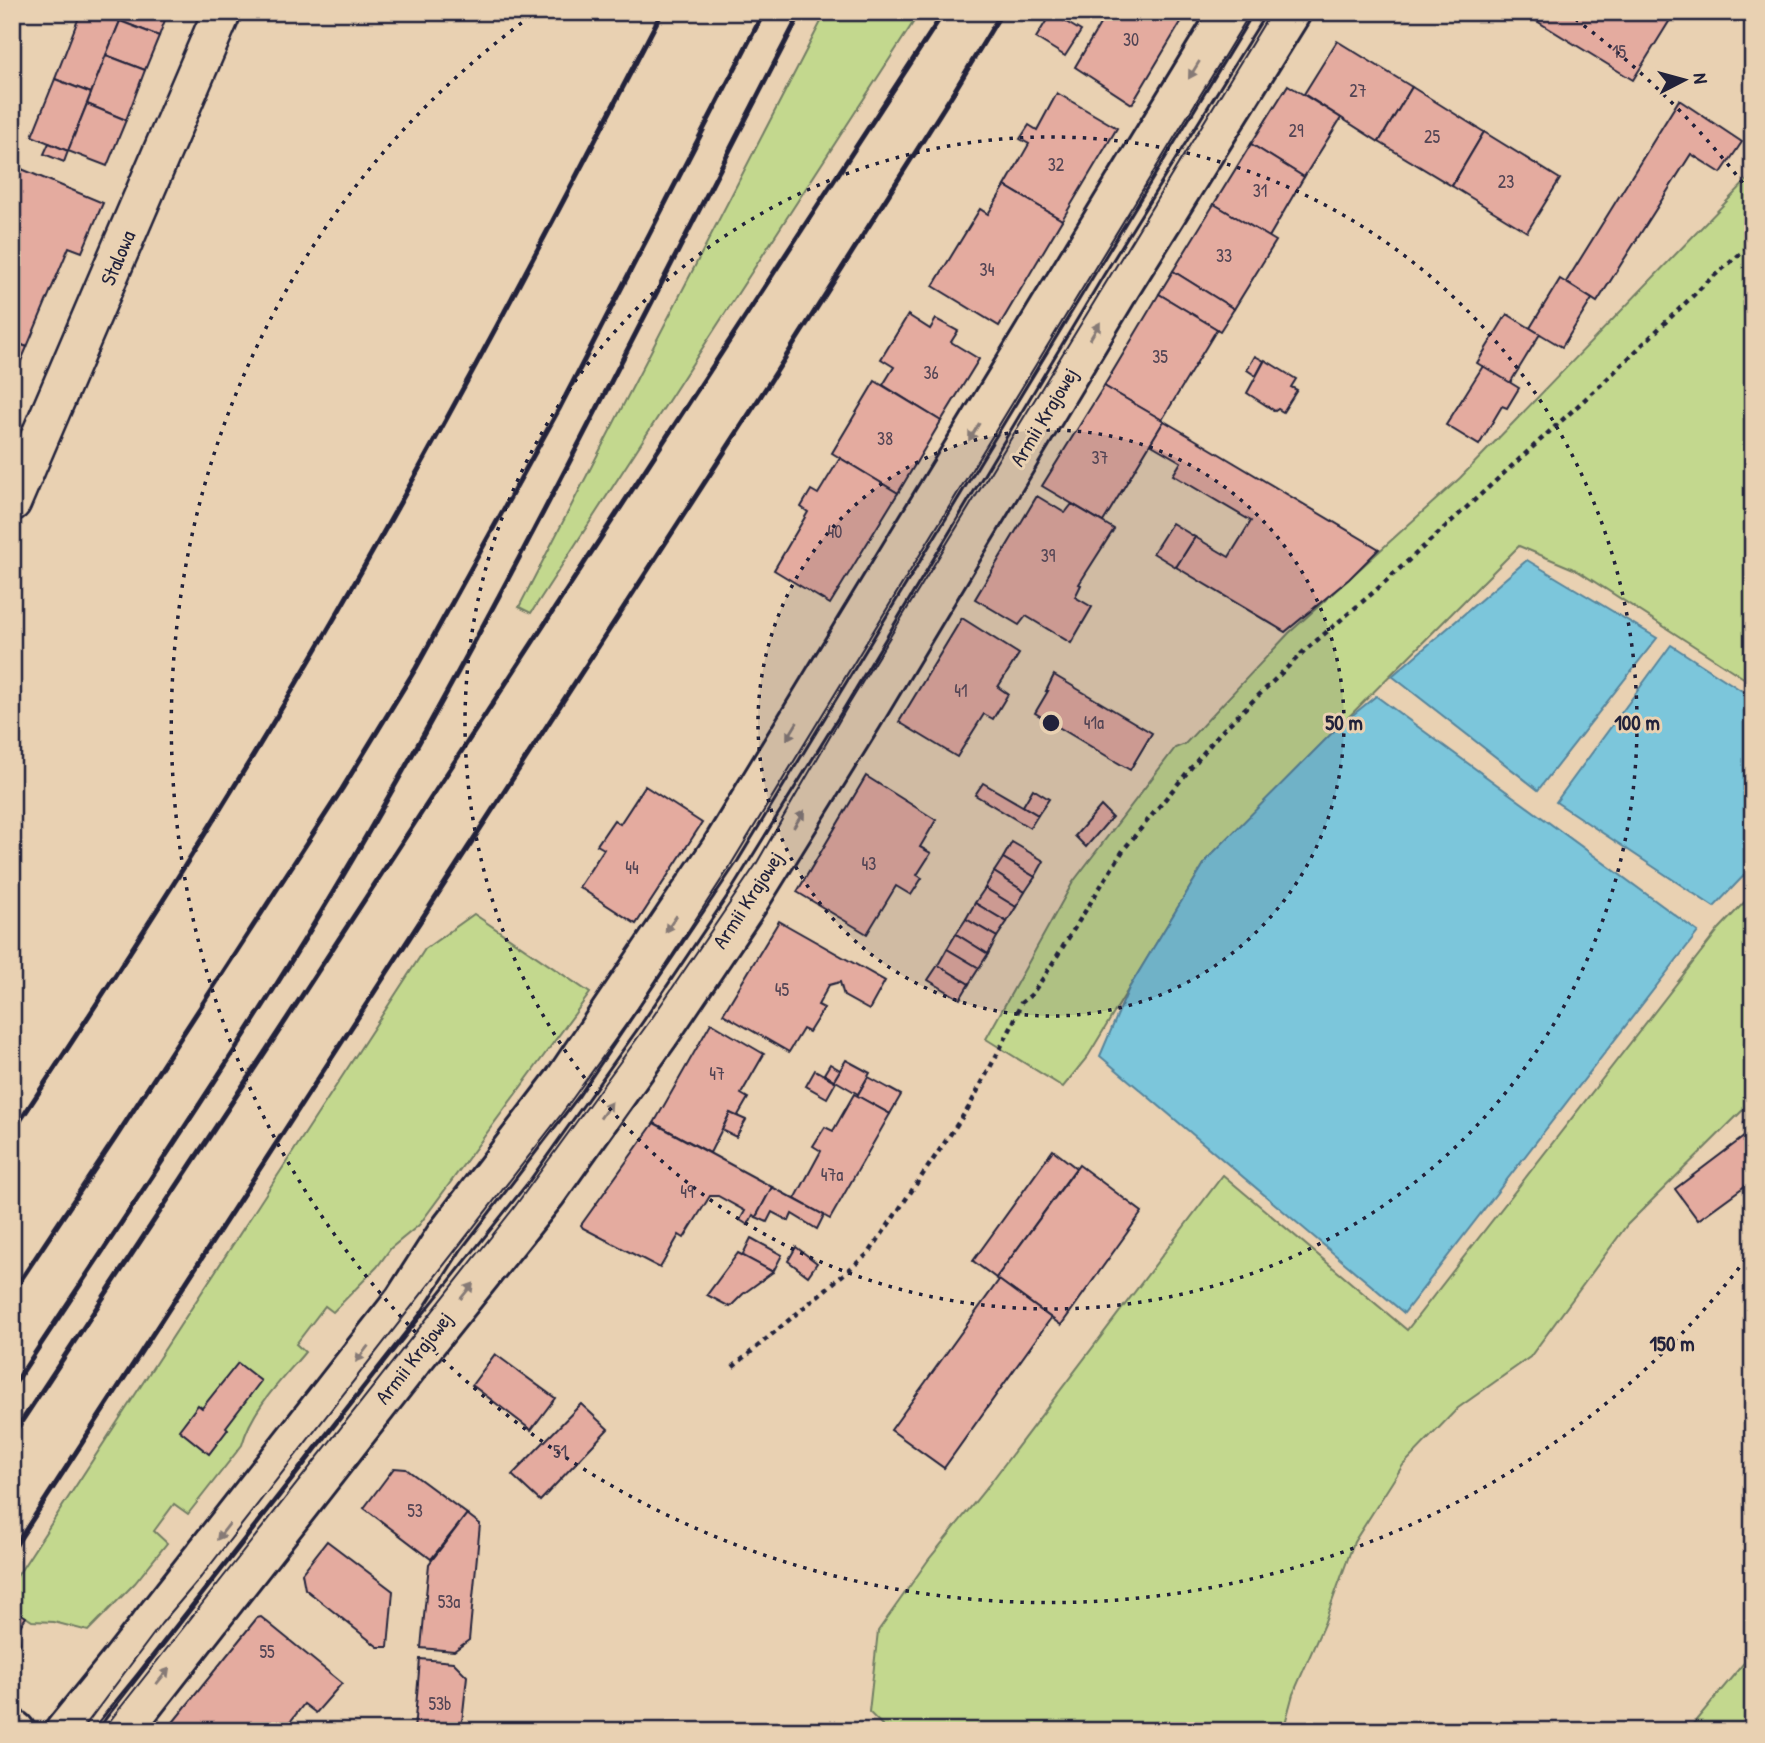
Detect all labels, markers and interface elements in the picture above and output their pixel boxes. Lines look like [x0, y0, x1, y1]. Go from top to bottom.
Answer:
house number: 30 [1123, 27, 1139, 52]
house number: 15 [1612, 39, 1626, 64]
north arrow [1650, 46, 1720, 116]
one-way arrow [1187, 61, 1200, 80]
text: N [1687, 72, 1714, 85]
house number: 27 [1349, 78, 1367, 103]
house number: 29 [1288, 118, 1304, 143]
house number: 25 [1424, 124, 1440, 149]
house number: 32 [1048, 152, 1065, 177]
house number: 23 [1498, 169, 1514, 194]
house number: 31 [1253, 178, 1267, 203]
street label: Stalowa [93, 226, 142, 290]
house number: 33 [1216, 243, 1232, 268]
house number: 34 [980, 257, 995, 282]
one-way arrow [1089, 321, 1101, 340]
house number: 35 [1152, 344, 1168, 369]
house number: 36 [923, 360, 939, 385]
street label: Armii Krajowej [1003, 362, 1084, 472]
one-way arrow [967, 423, 980, 442]
house number: 38 [877, 426, 893, 451]
house number: 37 [1092, 445, 1109, 470]
house number: 40 [828, 519, 842, 544]
house number: 39 [1041, 543, 1056, 568]
house number: 41 [954, 678, 968, 703]
text: 50 m [1325, 708, 1363, 737]
text: 100 m [1614, 708, 1660, 737]
house number: 41a [1084, 710, 1104, 735]
centre of rings [1039, 711, 1063, 735]
one-way arrow [786, 722, 798, 741]
one-way arrow [793, 809, 806, 828]
street label: Armii Krajowej [705, 845, 790, 954]
house number: 43 [862, 851, 876, 876]
house number: 44 [625, 855, 639, 880]
one-way arrow [664, 915, 678, 933]
house number: 45 [775, 977, 790, 1002]
house number: 47 [709, 1061, 725, 1086]
one-way arrow [598, 1101, 612, 1119]
house number: 47a [821, 1162, 843, 1187]
house number: 49 [680, 1179, 694, 1204]
one-way arrow [460, 1282, 475, 1300]
street label: Armii Krajowej [368, 1305, 459, 1410]
text: 150 m [1649, 1329, 1695, 1358]
one-way arrow [355, 1345, 370, 1363]
house number: 51 [553, 1439, 567, 1464]
house number: 53 [407, 1498, 423, 1523]
one-way arrow [215, 1523, 230, 1541]
house number: 53a [438, 1589, 460, 1614]
house number: 55 [259, 1639, 275, 1664]
one-way arrow [156, 1668, 171, 1686]
house number: 53b [428, 1691, 452, 1716]

